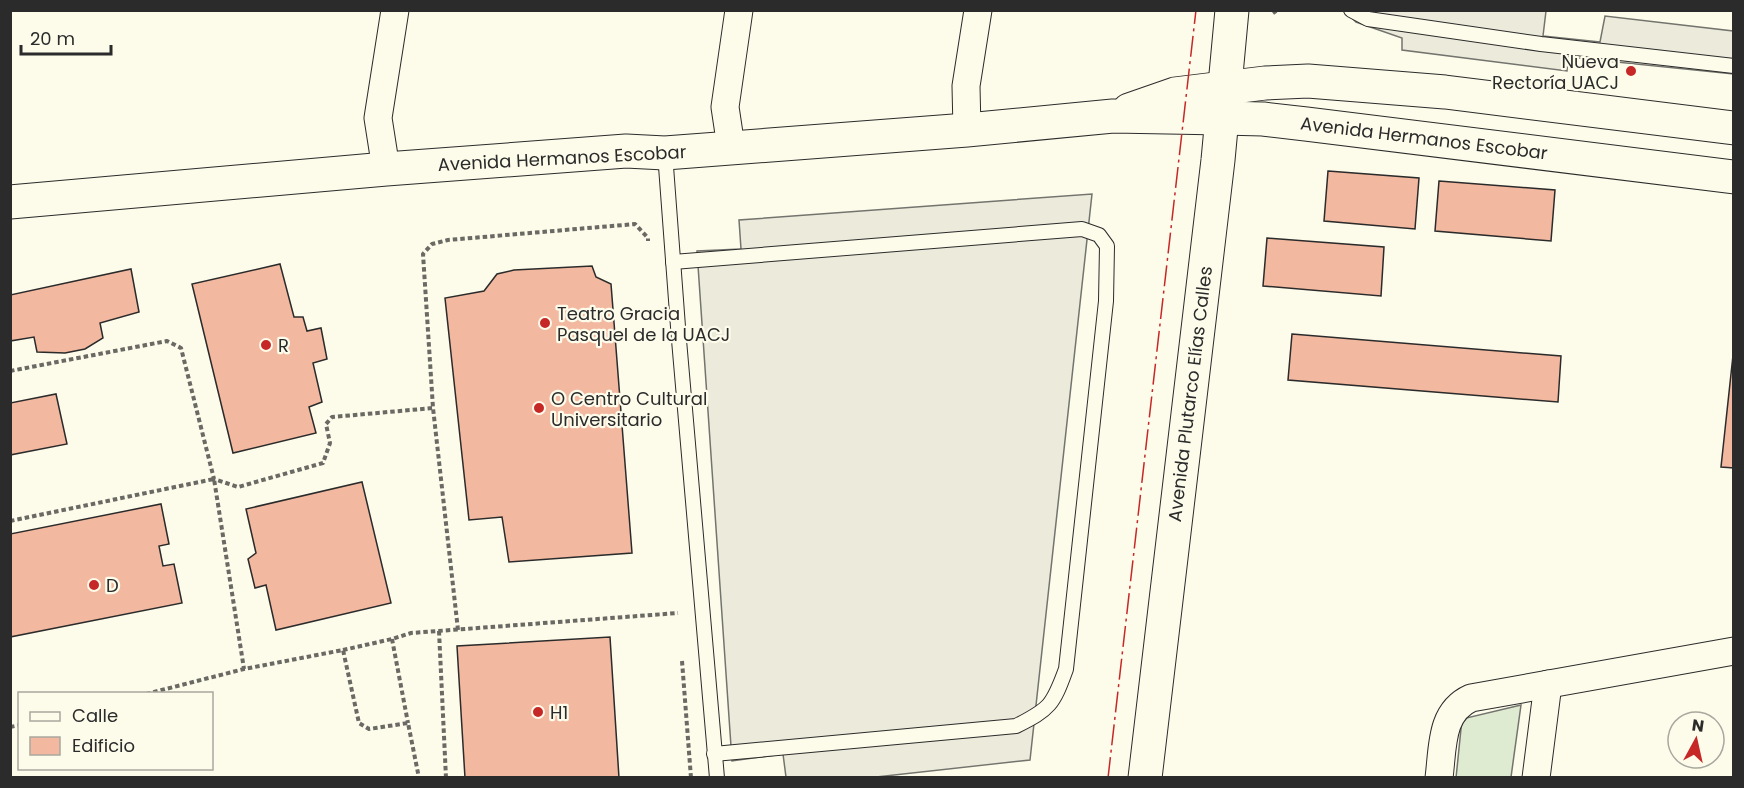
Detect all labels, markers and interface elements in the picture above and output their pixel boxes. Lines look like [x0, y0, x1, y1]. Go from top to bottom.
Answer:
scale bar [21, 18, 111, 56]
text: 20 m [30, 26, 75, 51]
place label: Nueva Rectoría UACJ [1492, 49, 1619, 95]
marker: Nueva Rectoría UACJ [1624, 64, 1638, 78]
street label: Avenida Hermanos Escobar [1299, 110, 1549, 166]
street label: Avenida Hermanos Escobar [437, 139, 687, 177]
street label: Avenida Plutarco Elías Calles [1162, 265, 1218, 523]
place label: Teatro Gracia Pasquel de la UACJ [557, 301, 730, 347]
marker: Teatro Gracia Pasquel de la UACJ [538, 316, 552, 330]
place label: R [278, 333, 289, 358]
marker: R [259, 338, 273, 352]
place label: O Centro Cultural Universitario [551, 386, 707, 432]
marker: O Centro Cultural Universitario [532, 401, 546, 415]
place label: D [106, 573, 119, 598]
marker: D [87, 578, 101, 592]
legend [18, 692, 213, 770]
place label: H1 [550, 700, 568, 725]
text: Calle [72, 703, 118, 728]
marker: H1 [531, 705, 545, 719]
north arrow [1666, 710, 1726, 770]
text: N [1690, 713, 1706, 738]
text: Edificio [72, 733, 135, 758]

